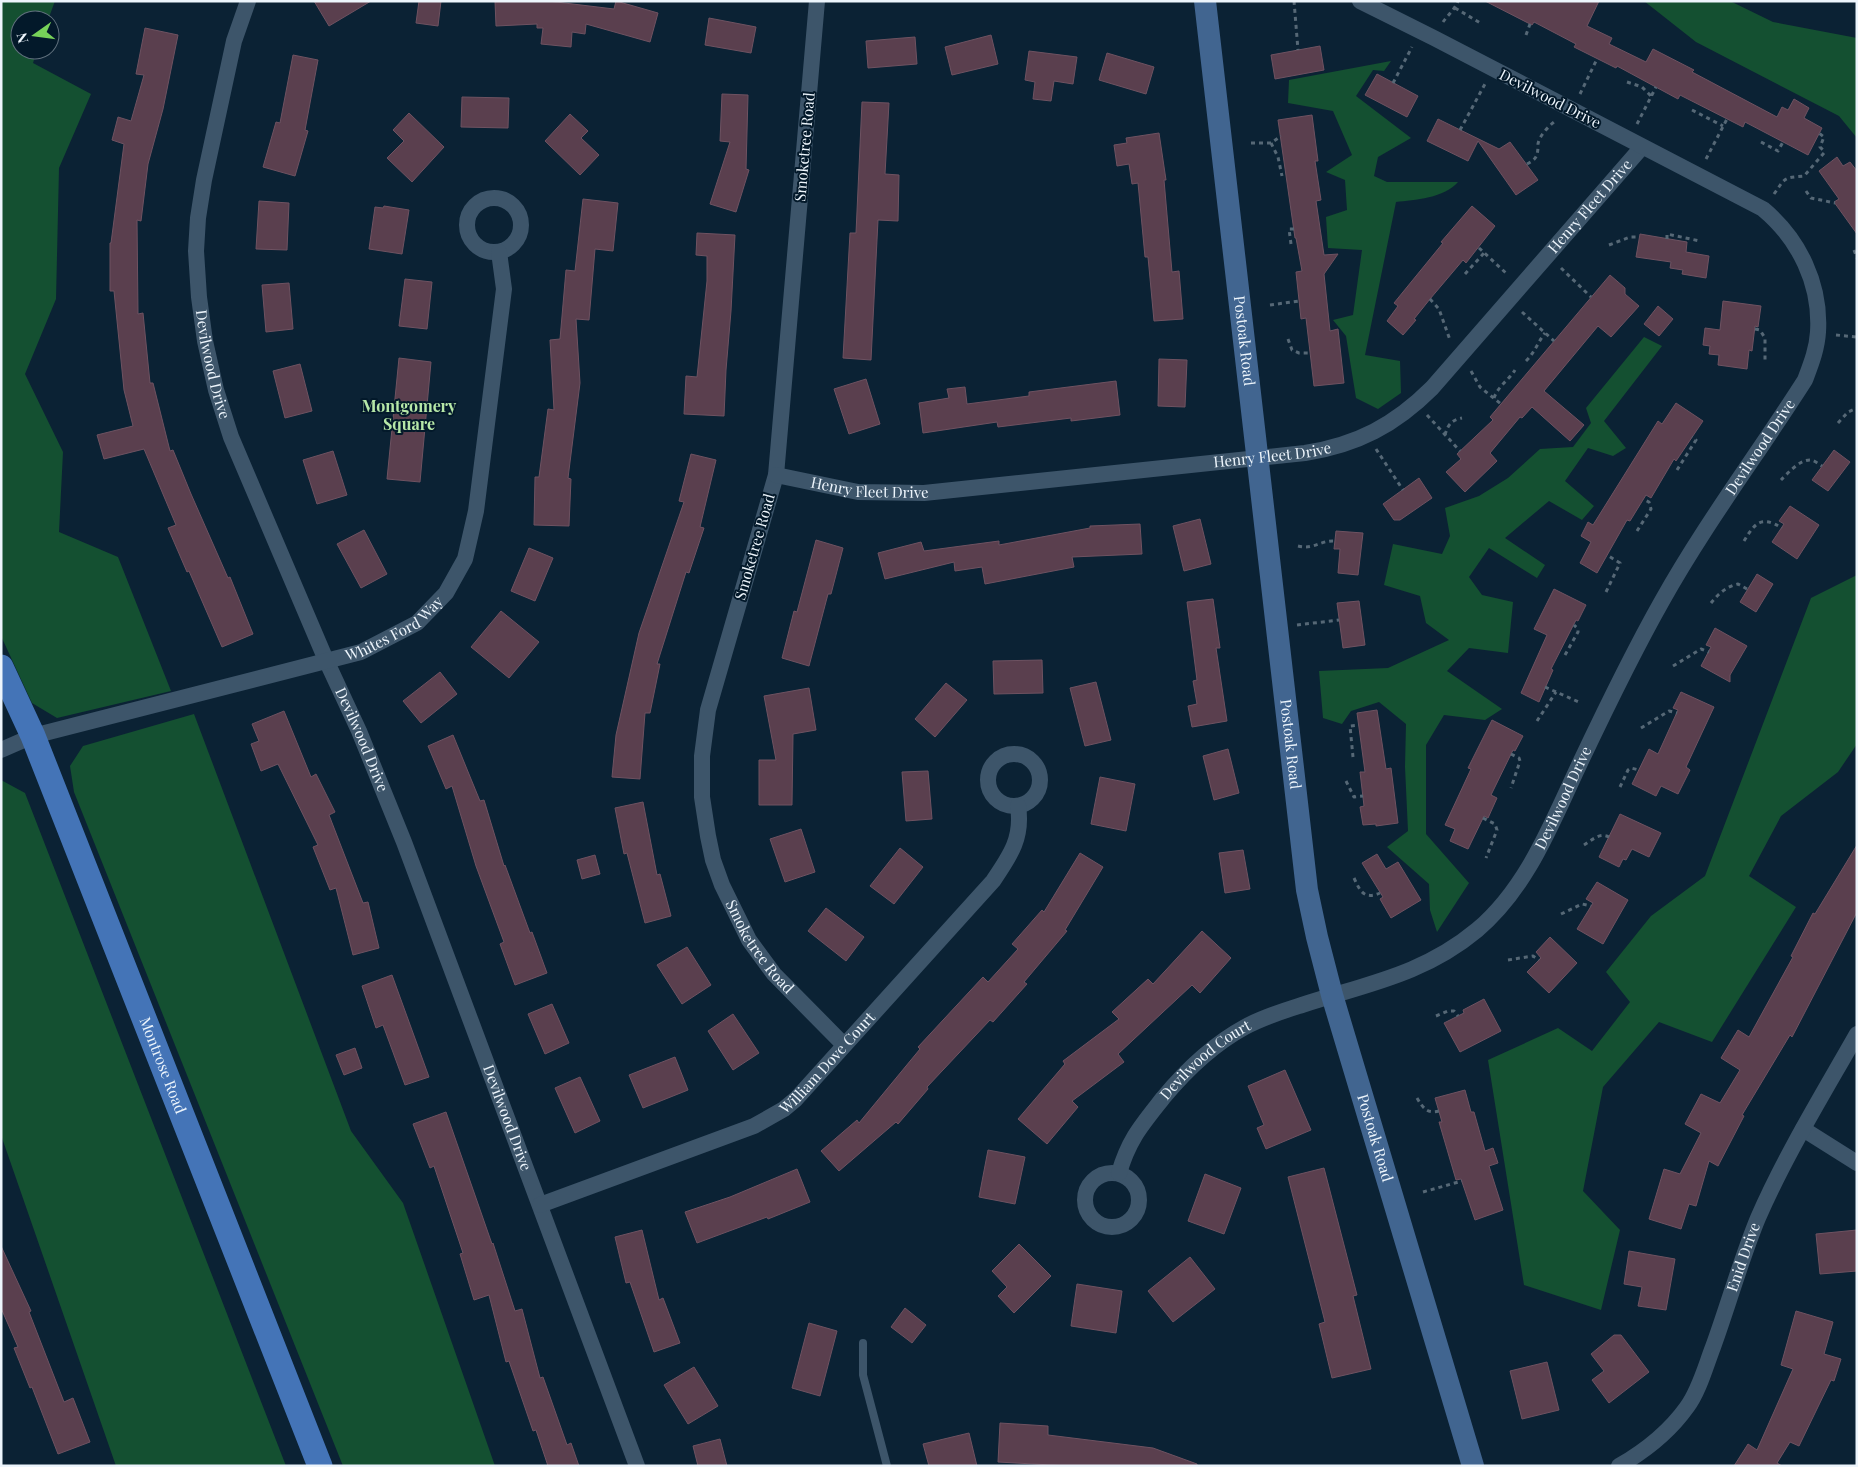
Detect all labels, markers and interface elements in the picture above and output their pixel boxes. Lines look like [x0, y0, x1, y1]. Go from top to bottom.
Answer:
north arrow [10, 10, 60, 60]
text: N [11, 31, 32, 45]
street label: Devilwood Drive [1496, 64, 1605, 132]
street label: Smoketree Road [789, 91, 819, 202]
street label: Henry Fleet Drive [1543, 155, 1636, 257]
street label: Postoak Road [1230, 295, 1260, 387]
street label: Devilwood Drive [192, 308, 236, 421]
district label: Montgomery Square [362, 395, 457, 434]
street label: Devilwood Drive [1720, 395, 1799, 499]
street label: Henry Fleet Drive [1212, 437, 1333, 472]
street label: Henry Fleet Drive [809, 471, 929, 502]
street label: Smoketree Road [729, 491, 779, 602]
street label: Whites Ford Way [342, 591, 447, 665]
street label: Devilwood Drive [331, 684, 394, 795]
street label: Postoak Road [1276, 698, 1306, 790]
street label: Devilwood Drive [1530, 743, 1595, 853]
street label: Smoketree Road [722, 896, 799, 998]
street label: William Dove Court [774, 1007, 879, 1118]
street label: Montrose Road [135, 1014, 192, 1116]
street label: Devilwood Court [1155, 1014, 1254, 1104]
street label: Devilwood Drive [479, 1062, 537, 1173]
street label: Postoak Road [1353, 1091, 1398, 1184]
street label: Enid Drive [1721, 1219, 1764, 1294]

